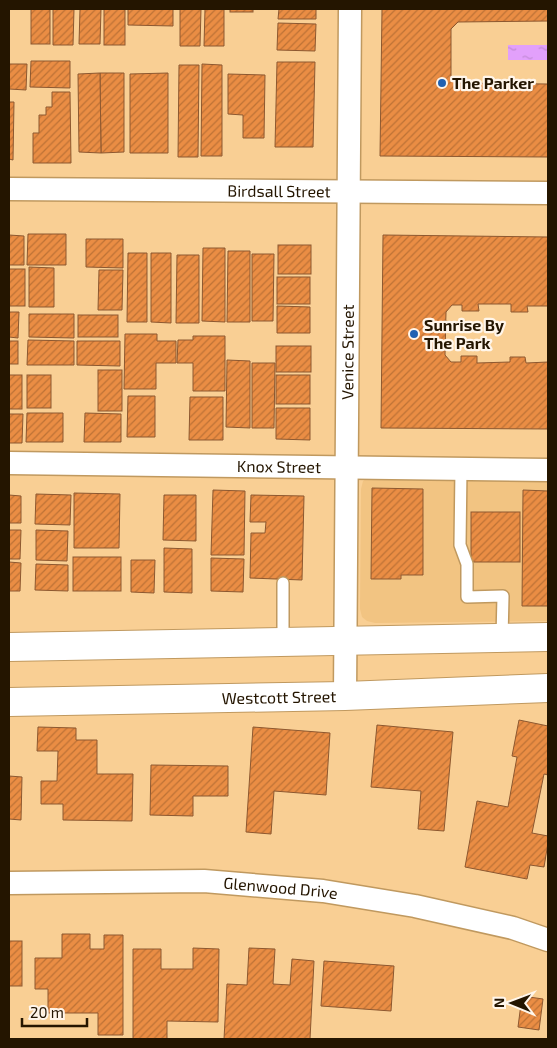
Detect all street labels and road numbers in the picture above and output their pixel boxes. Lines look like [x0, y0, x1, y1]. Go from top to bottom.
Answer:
street label: Birdsall Street [227, 181, 331, 200]
street label: Venice Street [337, 304, 357, 400]
street label: Knox Street [237, 456, 321, 476]
street label: Westcott Street [221, 686, 337, 707]
street label: Glenwood Drive [223, 873, 339, 902]

